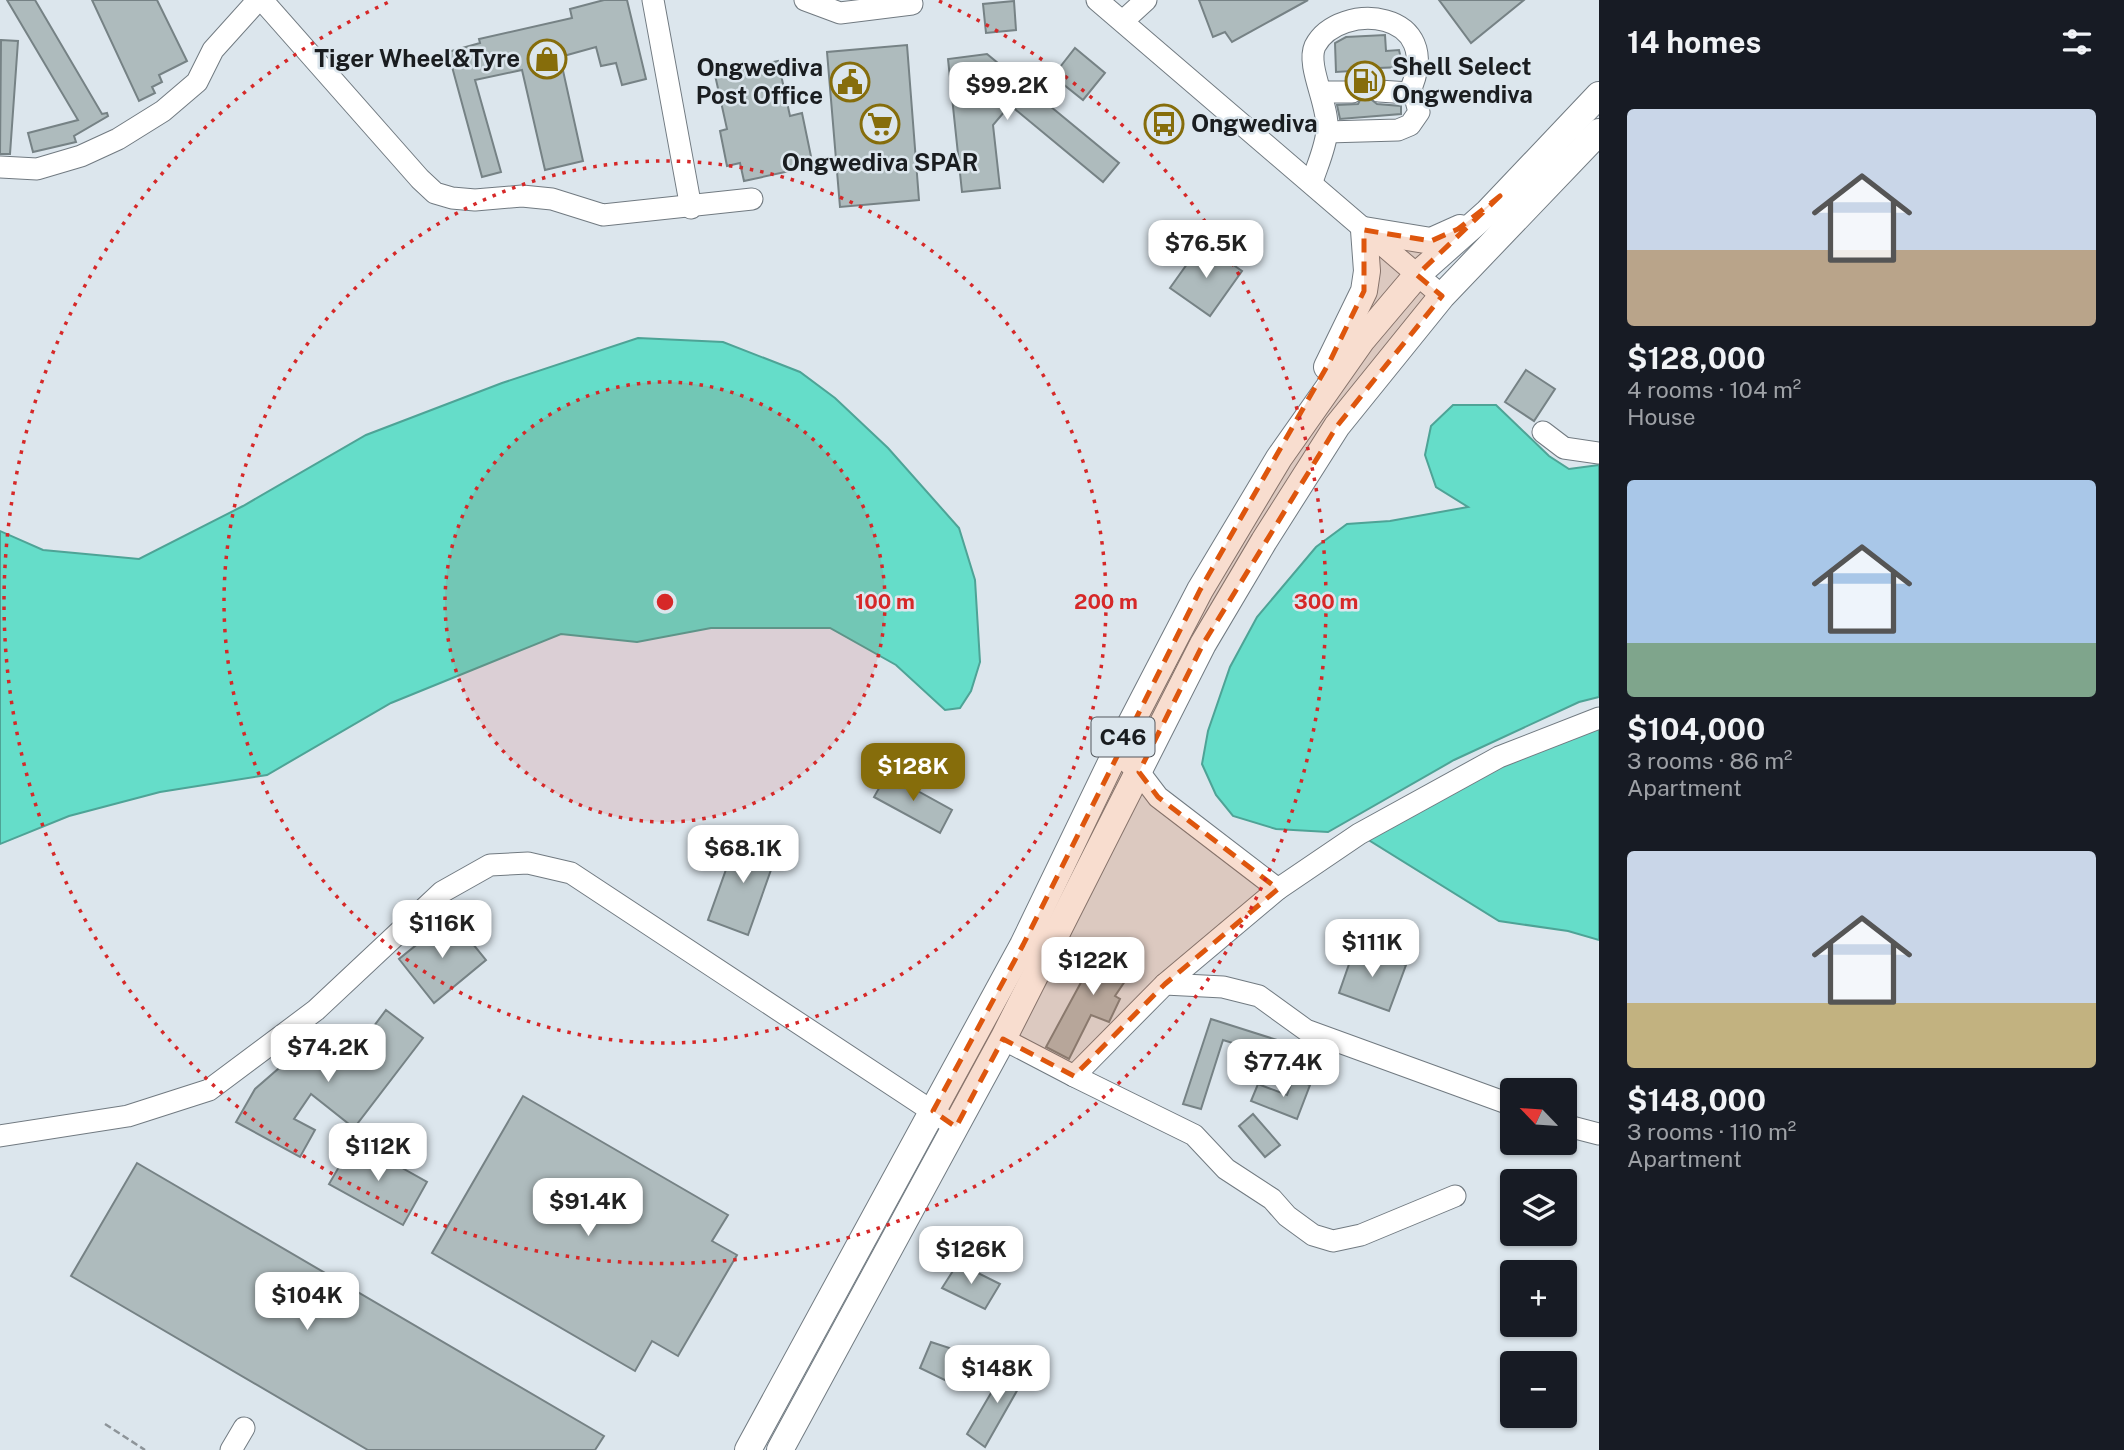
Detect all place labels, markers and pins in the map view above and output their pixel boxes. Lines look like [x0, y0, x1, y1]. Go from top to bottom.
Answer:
shop icon: Tiger Wheel&Tyre [526, 38, 568, 80]
place label: Tiger Wheel&Tyre [314, 44, 520, 72]
place label: Shell Select Ongwendiva [1392, 52, 1533, 108]
place label: Ongwediva Post Office [696, 53, 823, 109]
fuel station icon: Shell Select Ongwendiva [1344, 60, 1386, 102]
public building icon: Ongwediva Post Office [829, 61, 871, 103]
pin: $99.2K [950, 62, 1064, 122]
supermarket icon: Ongwediva SPAR [859, 103, 901, 145]
bus stop icon: Ongwediva [1143, 103, 1185, 145]
place label: Ongwediva [1191, 109, 1318, 137]
place label: Ongwediva SPAR [782, 148, 978, 176]
pin: $76.5K [1149, 220, 1263, 280]
centre of rings [653, 590, 677, 614]
pin: $128K [864, 744, 962, 803]
pin: $68.1K [686, 826, 800, 885]
pin: $116K [393, 900, 491, 960]
pin: $111K [1323, 920, 1421, 979]
pin: $122K [1044, 937, 1142, 997]
pin: $74.2K [271, 1024, 385, 1084]
pin: $77.4K [1226, 1040, 1340, 1099]
pin: $112K [329, 1124, 427, 1183]
pin: $91.4K [531, 1178, 645, 1238]
pin: $126K [922, 1226, 1020, 1286]
pin: $104K [258, 1272, 356, 1332]
pin: $148K [948, 1346, 1046, 1405]

